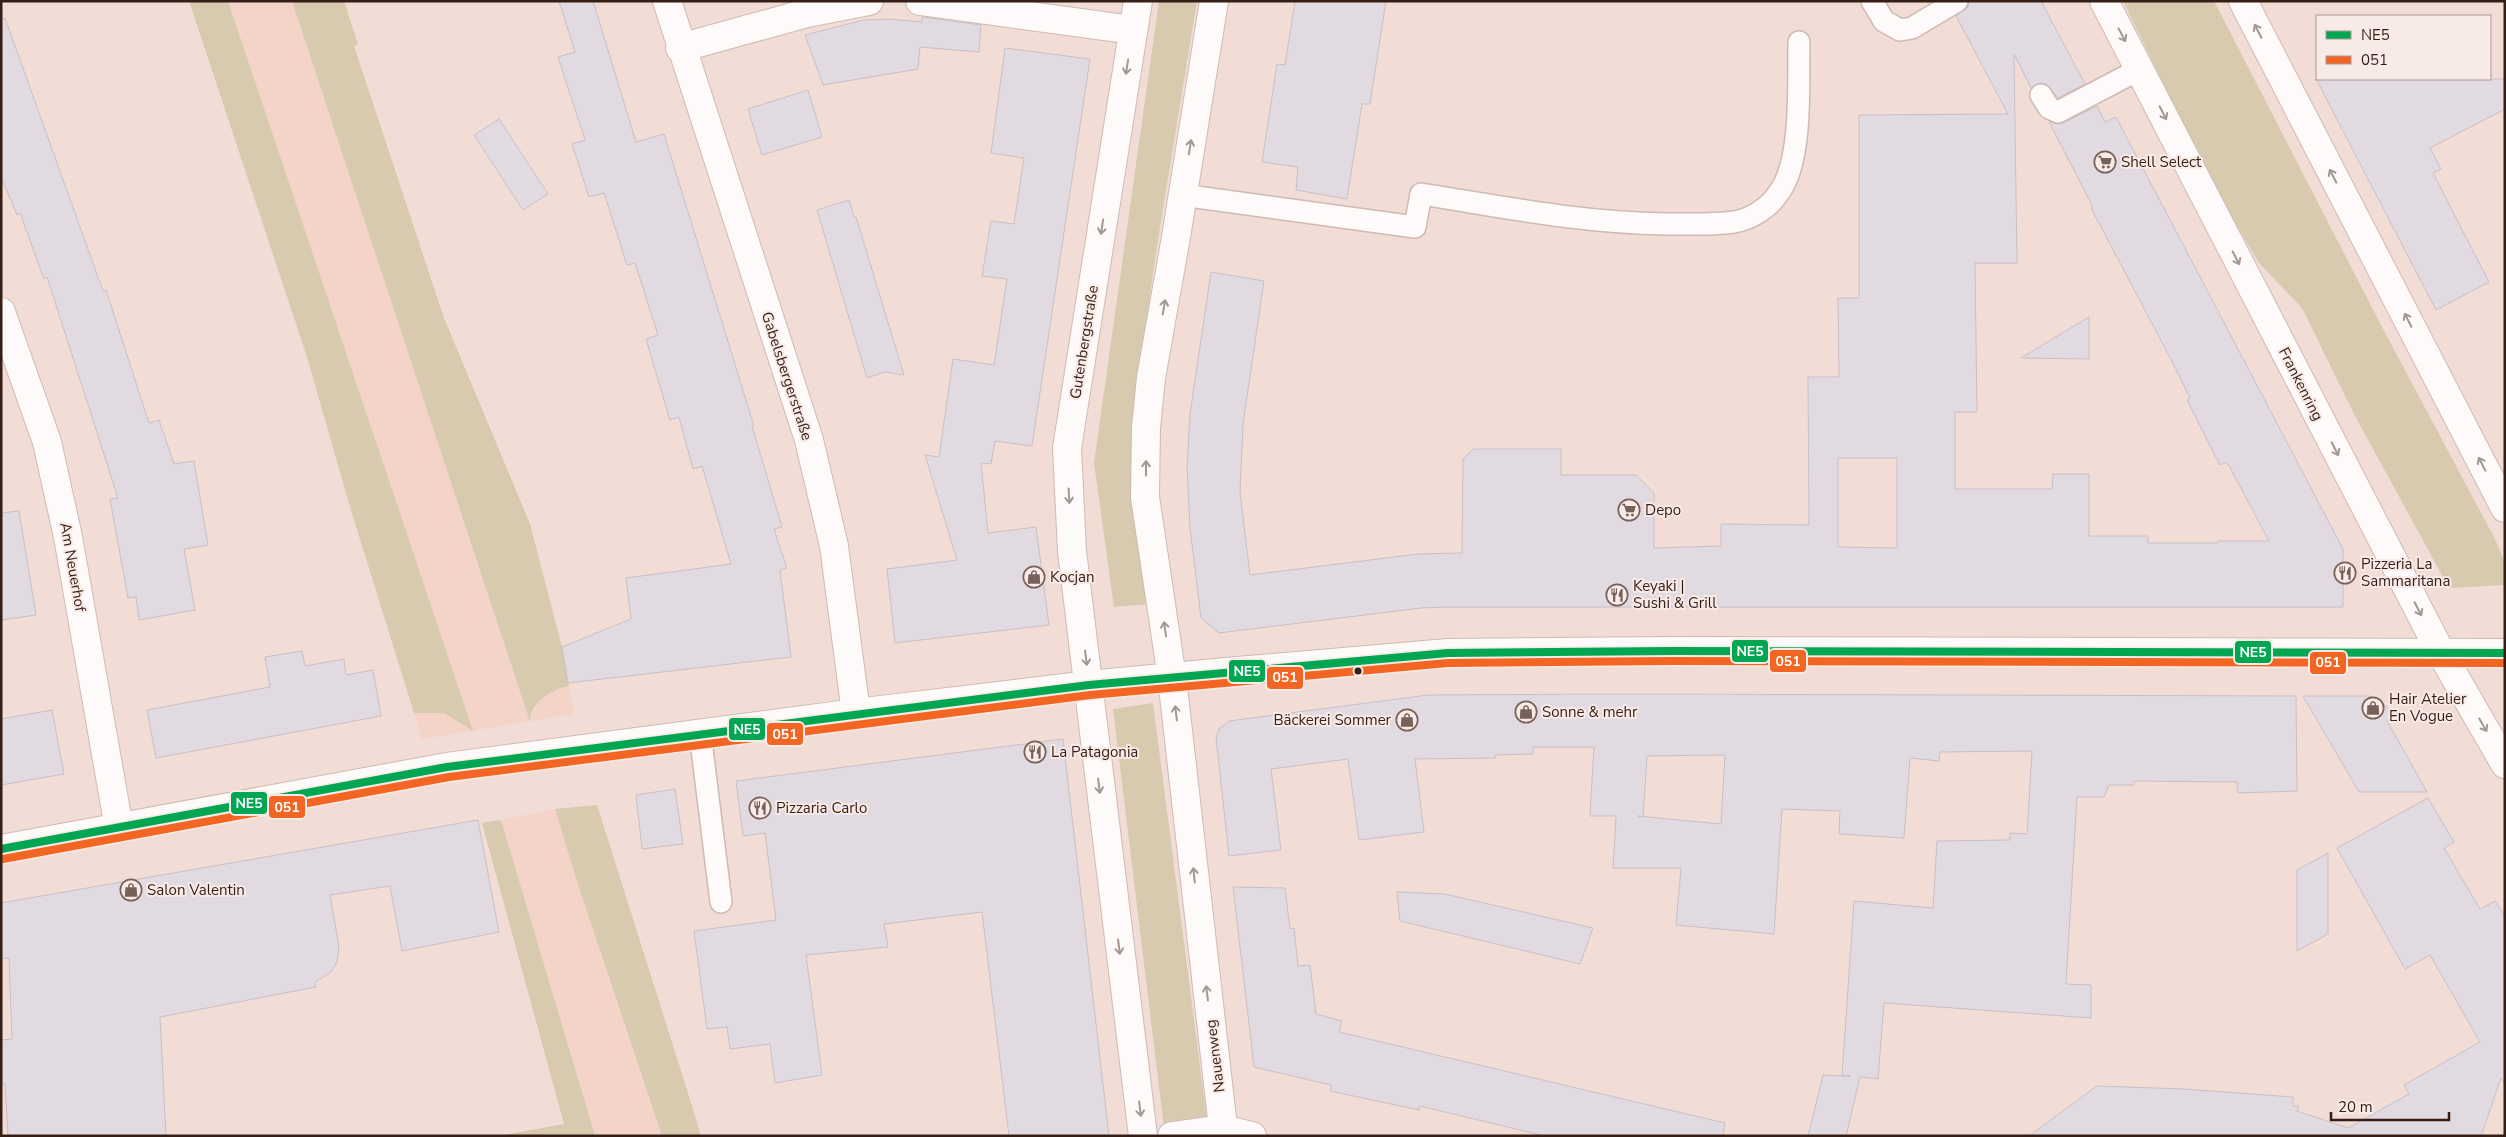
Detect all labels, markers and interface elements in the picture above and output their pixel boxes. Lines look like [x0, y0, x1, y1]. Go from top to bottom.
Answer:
legend [2316, 15, 2491, 80]
one-way arrow [2253, 24, 2263, 39]
text: NE5 [2361, 25, 2390, 45]
one-way arrow [2117, 28, 2127, 43]
text: 051 [2361, 50, 2388, 70]
one-way arrow [1122, 58, 1132, 74]
one-way arrow [2159, 105, 2168, 120]
one-way arrow [1185, 139, 1195, 155]
supermarket icon: Shell Select [2093, 150, 2117, 174]
place label: Shell Select [2121, 152, 2202, 172]
one-way arrow [2328, 169, 2337, 184]
one-way arrow [1096, 219, 1106, 235]
one-way arrow [2232, 250, 2242, 265]
street label: Gutenbergstraße [1065, 284, 1103, 400]
one-way arrow [1159, 300, 1169, 316]
street label: Gabelsbergerstraße [757, 309, 817, 443]
one-way arrow [2403, 313, 2412, 328]
street label: Frankenring [2274, 344, 2328, 424]
one-way arrow [2331, 441, 2340, 456]
one-way arrow [2477, 457, 2487, 472]
one-way arrow [1141, 460, 1151, 476]
one-way arrow [1065, 488, 1074, 504]
supermarket icon: Depo [1617, 498, 1641, 522]
place label: Depo [1645, 500, 1681, 520]
street label: Am Neuerhof [55, 521, 91, 614]
place label: Pizzeria La Sammaritana [2361, 554, 2450, 591]
restaurant icon: Pizzeria La Sammaritana [2333, 561, 2357, 585]
shop icon: Kocjan [1022, 565, 1046, 589]
place label: Kocjan [1050, 567, 1095, 587]
place label: Keyaki | Sushi & Grill [1633, 576, 1717, 613]
restaurant icon: Keyaki | Sushi & Grill [1605, 583, 1629, 607]
one-way arrow [2413, 601, 2423, 616]
one-way arrow [1160, 622, 1170, 638]
line badge: NE5 [1731, 639, 1769, 663]
line badge: NE5 [2234, 640, 2272, 664]
text: NE5 [1736, 642, 1764, 661]
text: NE5 [2239, 643, 2267, 662]
one-way arrow [1081, 649, 1091, 665]
line badge: 051 [1769, 649, 1807, 673]
line badge: 051 [2309, 651, 2347, 675]
text: 051 [1775, 652, 1801, 671]
text: 051 [2315, 653, 2341, 672]
line badge: NE5 [1228, 659, 1266, 683]
text: NE5 [1233, 662, 1261, 681]
line badge: 051 [1266, 666, 1304, 690]
unlabelled marker [1353, 666, 1363, 676]
text: 051 [1272, 668, 1298, 687]
place label: Hair Atelier En Vogue [2389, 689, 2467, 726]
shop icon: Hair Atelier En Vogue [2361, 696, 2385, 720]
shop icon: Sonne & mehr [1514, 700, 1538, 724]
place label: Sonne & mehr [1542, 702, 1638, 722]
one-way arrow [1171, 706, 1181, 722]
shop icon: Bäckerei Sommer [1395, 708, 1419, 732]
place label: Bäckerei Sommer [1273, 710, 1392, 730]
line badge: NE5 [728, 717, 766, 741]
one-way arrow [2478, 718, 2488, 732]
text: NE5 [733, 720, 761, 739]
line badge: 051 [766, 722, 804, 746]
text: 051 [772, 725, 798, 744]
restaurant icon: La Patagonia [1023, 740, 1047, 764]
place label: La Patagonia [1051, 742, 1138, 762]
one-way arrow [1094, 778, 1104, 794]
line badge: NE5 [230, 791, 268, 815]
text: NE5 [235, 794, 263, 813]
line badge: 051 [268, 795, 306, 819]
restaurant icon: Pizzaria Carlo [748, 796, 772, 820]
text: 051 [274, 798, 300, 817]
place label: Pizzaria Carlo [776, 798, 867, 818]
one-way arrow [1189, 867, 1199, 883]
shop icon: Salon Valentin [119, 878, 143, 902]
place label: Salon Valentin [147, 880, 245, 900]
one-way arrow [1114, 939, 1124, 955]
one-way arrow [1202, 986, 1212, 1002]
street label: Nauenweg [1201, 1018, 1229, 1094]
scale bar [2331, 1090, 2448, 1122]
text: 20 m [2338, 1097, 2373, 1117]
one-way arrow [1135, 1100, 1145, 1116]

